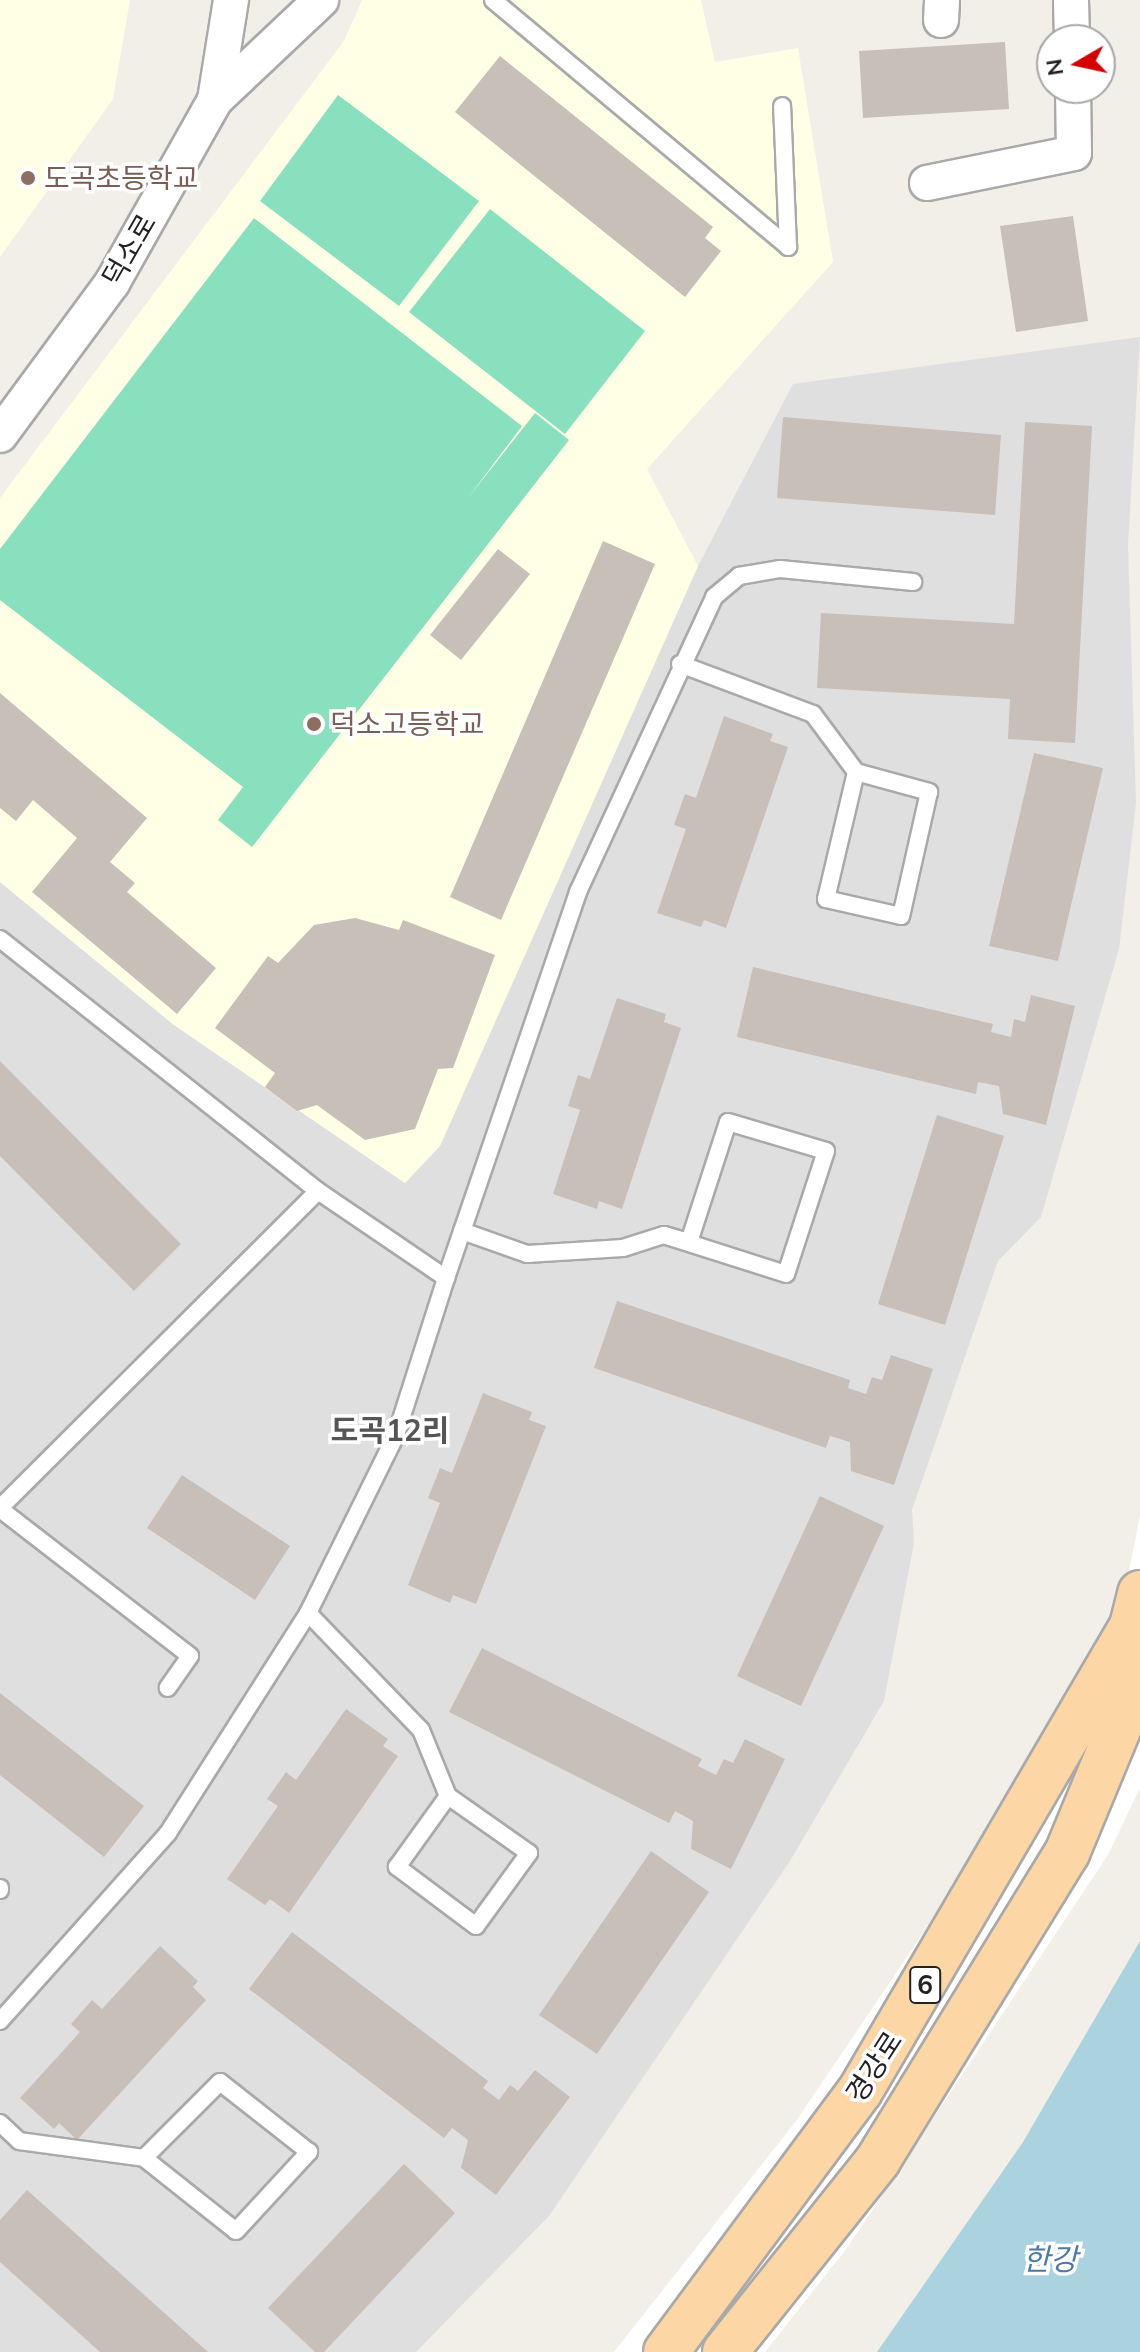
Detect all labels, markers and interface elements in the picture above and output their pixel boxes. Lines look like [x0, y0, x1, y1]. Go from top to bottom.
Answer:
north arrow [1036, 24, 1116, 104]
text: N [1039, 57, 1069, 78]
place label: 도곡초등학교 [44, 161, 199, 195]
marker: 도곡초등학교 [19, 169, 37, 187]
street label: 덕소로 [95, 208, 163, 292]
place label: 덕소고등학교 [330, 707, 485, 741]
marker: 덕소고등학교 [305, 715, 323, 733]
district label: 도곡12리 [331, 1412, 449, 1448]
road number: 6 [909, 1963, 941, 2007]
street label: 경강로 [839, 2025, 909, 2109]
water label: 한강 [1022, 2241, 1078, 2277]

